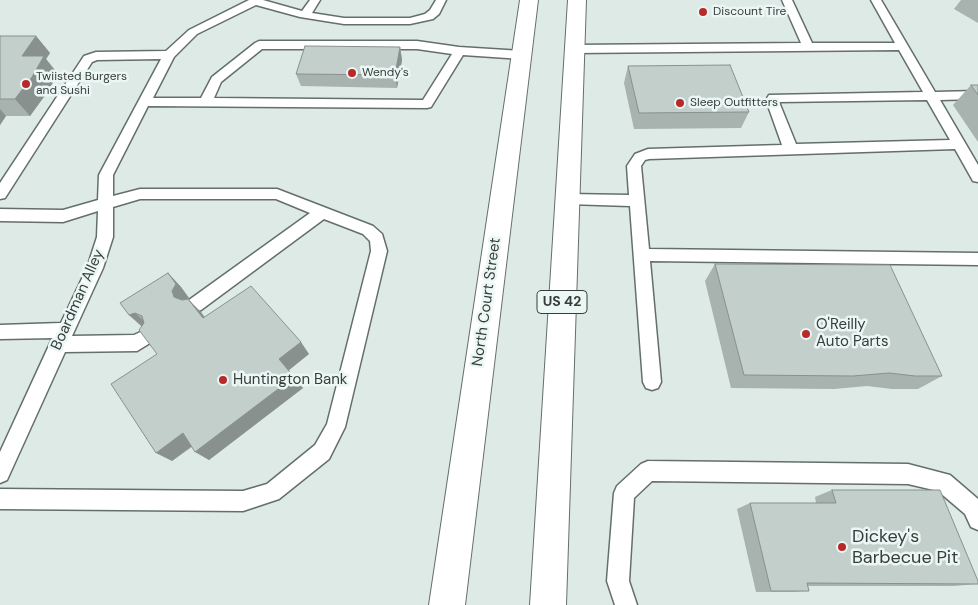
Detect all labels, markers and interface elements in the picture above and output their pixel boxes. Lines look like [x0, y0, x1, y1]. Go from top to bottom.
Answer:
place label: Discount Tire [713, 5, 786, 19]
marker: Discount Tire [697, 6, 709, 18]
place label: Wendy's [362, 66, 409, 80]
marker: Wendy's [346, 67, 358, 79]
place label: Twiisted Burgers and Sushi [36, 70, 127, 98]
marker: Twiisted Burgers and Sushi [20, 78, 32, 90]
place label: Sleep Outfitters [690, 96, 778, 110]
marker: Sleep Outfitters [674, 97, 686, 109]
street label: North Court Street [469, 237, 505, 367]
street label: Boardman Alley [48, 247, 108, 353]
road number: US 42 [537, 290, 587, 314]
place label: O'Reilly Auto Parts [816, 316, 888, 351]
marker: O'Reilly Auto Parts [800, 328, 812, 340]
place label: Huntington Bank [233, 371, 347, 389]
marker: Huntington Bank [217, 374, 229, 386]
place label: Dickey's Barbecue Pit [852, 526, 958, 568]
marker: Dickey's Barbecue Pit [836, 541, 848, 553]

